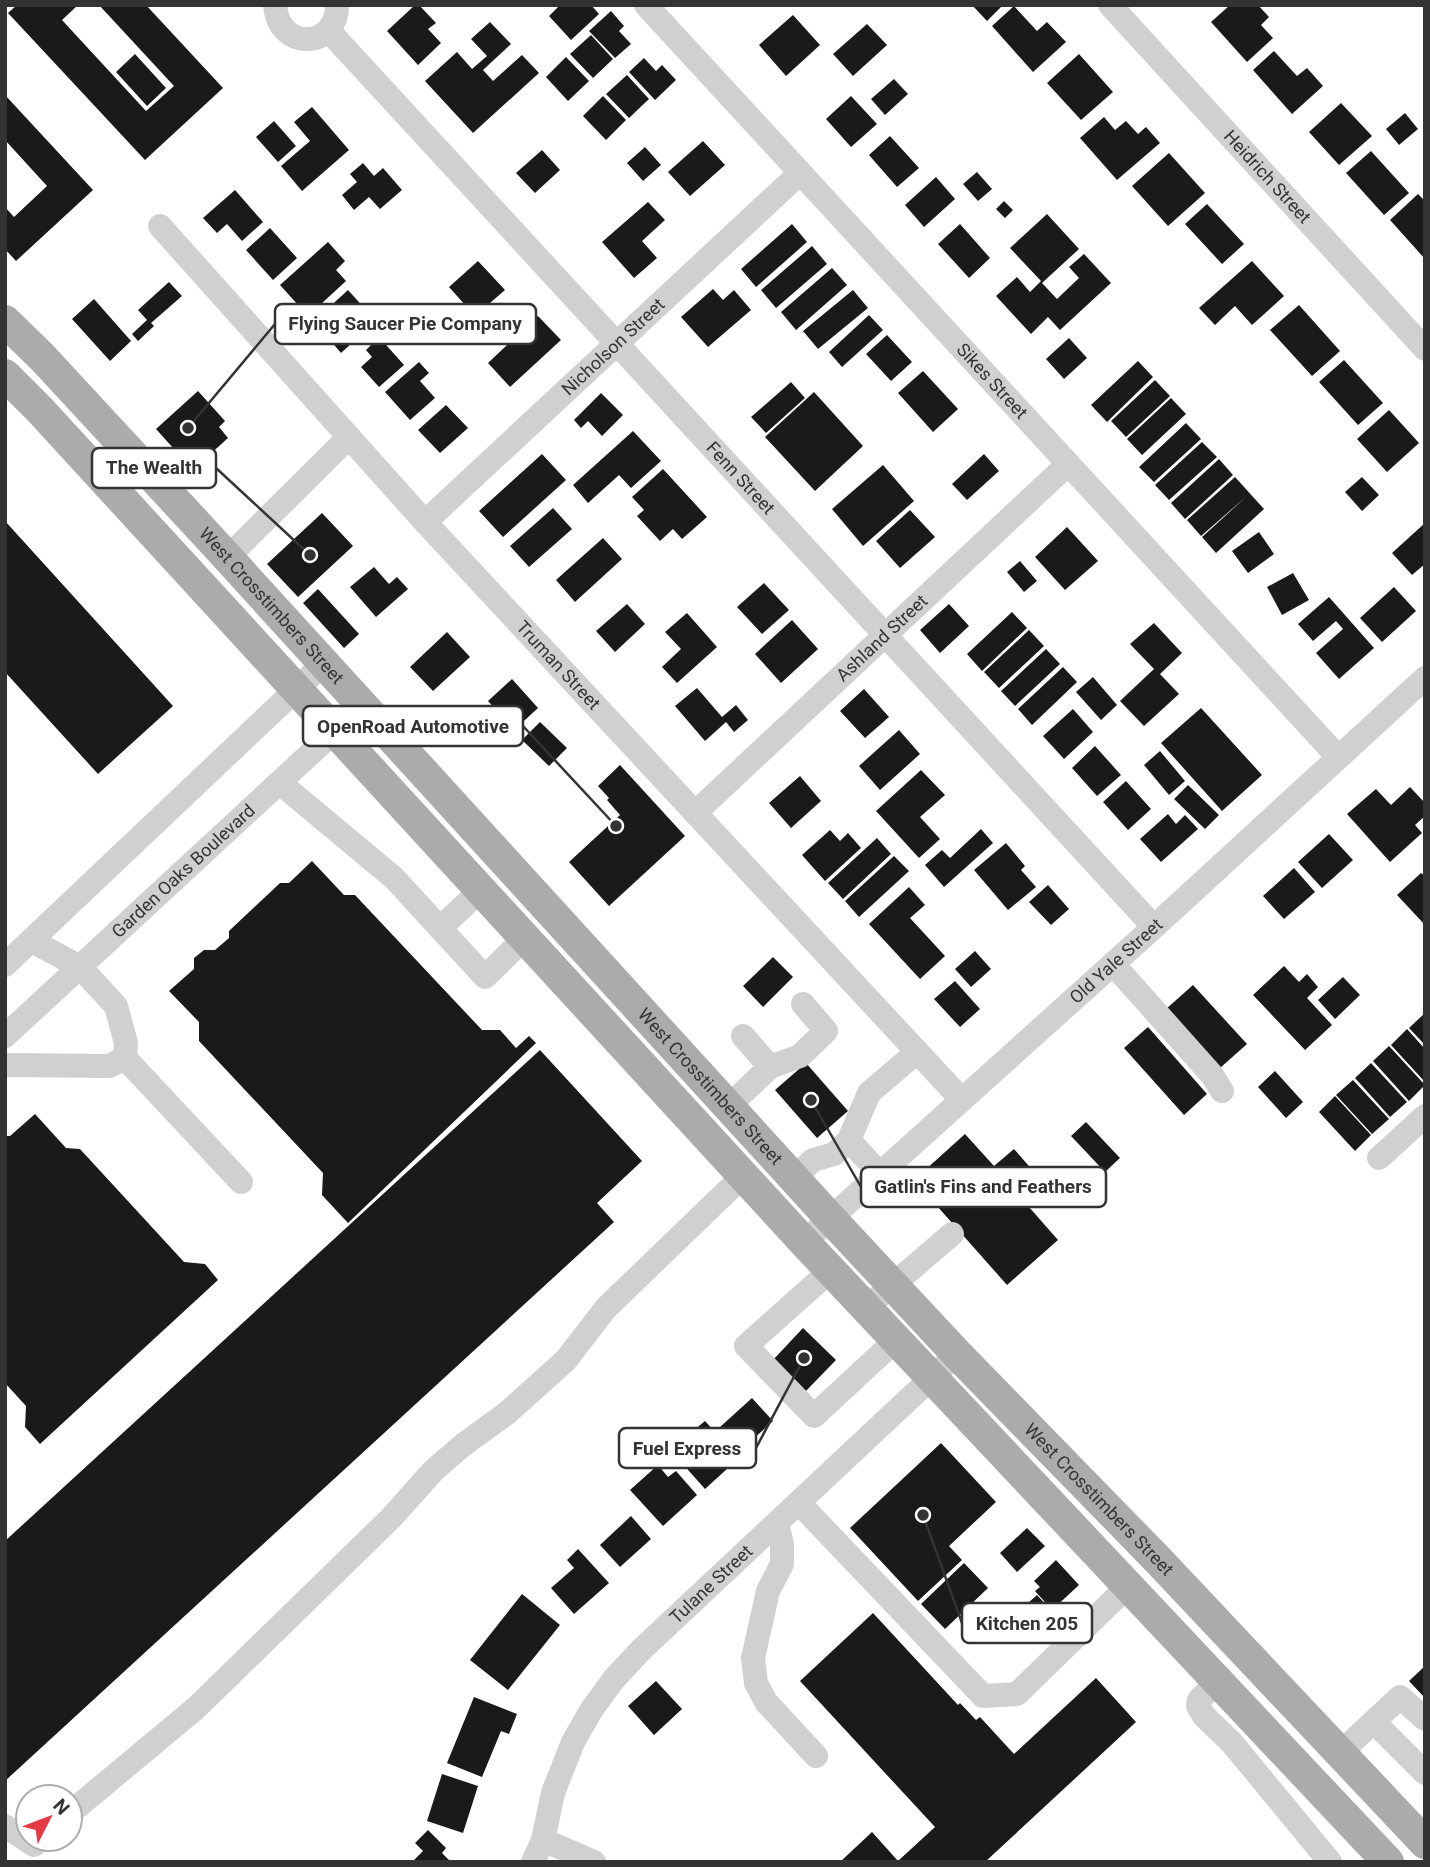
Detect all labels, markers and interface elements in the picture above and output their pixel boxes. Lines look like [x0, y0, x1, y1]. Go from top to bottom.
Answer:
street label: Heidrich Street [1220, 126, 1316, 227]
street label: Nicholson Street [557, 294, 669, 399]
callout: Flying Saucer Pie Company [275, 304, 536, 344]
text: Flying Saucer Pie Company [288, 312, 522, 335]
street label: Sikes Street [953, 339, 1032, 423]
street label: Fenn Street [702, 437, 780, 518]
callout: The Wealth [92, 448, 216, 488]
text: The Wealth [106, 456, 202, 479]
street label: West Crosstimbers Street [195, 523, 349, 688]
street label: Ashland Street [832, 590, 932, 685]
street label: Truman Street [512, 616, 605, 714]
callout: OpenRoad Automotive [303, 706, 523, 746]
text: OpenRoad Automotive [317, 715, 509, 738]
street label: Garden Oaks Boulevard [107, 800, 259, 942]
street label: Old Yale Street [1065, 914, 1167, 1008]
street label: West Crosstimbers Street [634, 1004, 787, 1169]
callout: Gatlin's Fins and Feathers [861, 1167, 1106, 1207]
text: Gatlin's Fins and Feathers [874, 1175, 1092, 1198]
street label: West Crosstimbers Street [1020, 1419, 1178, 1580]
callout: Fuel Express [619, 1428, 756, 1468]
text: Fuel Express [633, 1437, 741, 1460]
street label: Tulane Street [665, 1540, 757, 1628]
callout: Kitchen 205 [962, 1603, 1092, 1643]
text: Kitchen 205 [976, 1612, 1078, 1635]
north arrow [14, 1783, 84, 1853]
text: N [48, 1794, 74, 1820]

